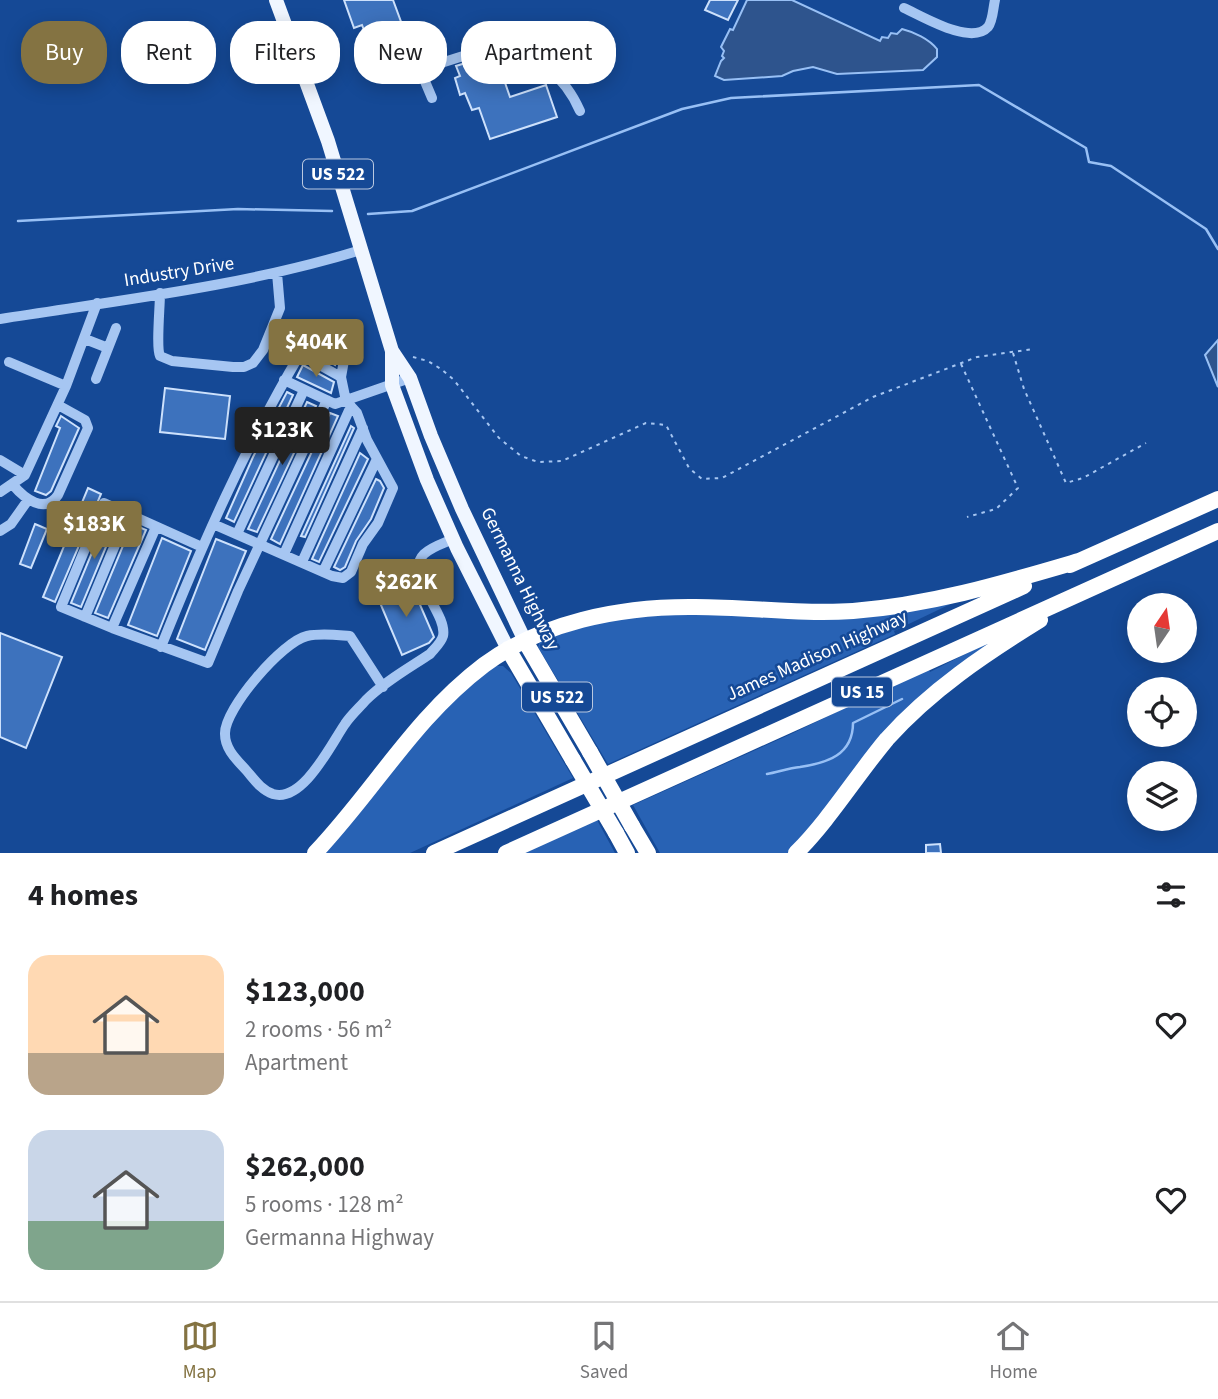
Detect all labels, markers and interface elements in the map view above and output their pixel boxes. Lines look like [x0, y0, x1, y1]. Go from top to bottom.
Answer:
chip: Buy [21, 21, 107, 84]
chip: Rent [121, 21, 216, 84]
chip: Filters [230, 21, 340, 84]
chip: New [354, 21, 447, 84]
chip: Apartment [461, 21, 616, 84]
road number: US 522 [303, 160, 373, 188]
street label: Industry Drive [122, 250, 236, 294]
pin: $404K [267, 320, 365, 379]
text: $404K [285, 325, 347, 358]
pin: $123K [233, 407, 331, 467]
text: $123K [251, 413, 313, 446]
pin: $183K [45, 502, 143, 561]
street label: Germanna Highway [474, 503, 566, 655]
text: $183K [63, 507, 125, 540]
pin: $262K [357, 560, 455, 619]
text: $262K [375, 565, 437, 598]
north arrow [1127, 593, 1197, 663]
map controls [1127, 593, 1197, 831]
street label: James Madison Highway [722, 604, 912, 708]
button: locate [1127, 677, 1197, 747]
road number: US 15 [832, 678, 892, 706]
road number: US 522 [522, 682, 592, 712]
button: layers [1127, 761, 1197, 831]
text: 4 homes [28, 874, 138, 917]
icon: filters [1152, 876, 1190, 914]
text: $123,000 [245, 970, 365, 1013]
icon: home [84, 983, 168, 1067]
icon: heart [1152, 1006, 1190, 1044]
text: 2 rooms · 56 m² [245, 1013, 392, 1046]
text: Apartment [245, 1046, 348, 1079]
text: $262,000 [245, 1145, 365, 1188]
icon: home [84, 1158, 168, 1242]
icon: heart [1152, 1181, 1190, 1219]
text: 5 rooms · 128 m² [245, 1188, 404, 1221]
text: Germanna Highway [245, 1221, 434, 1254]
tab: Map [181, 1317, 219, 1386]
tab: Saved [580, 1317, 628, 1386]
tab: Home [990, 1317, 1037, 1386]

